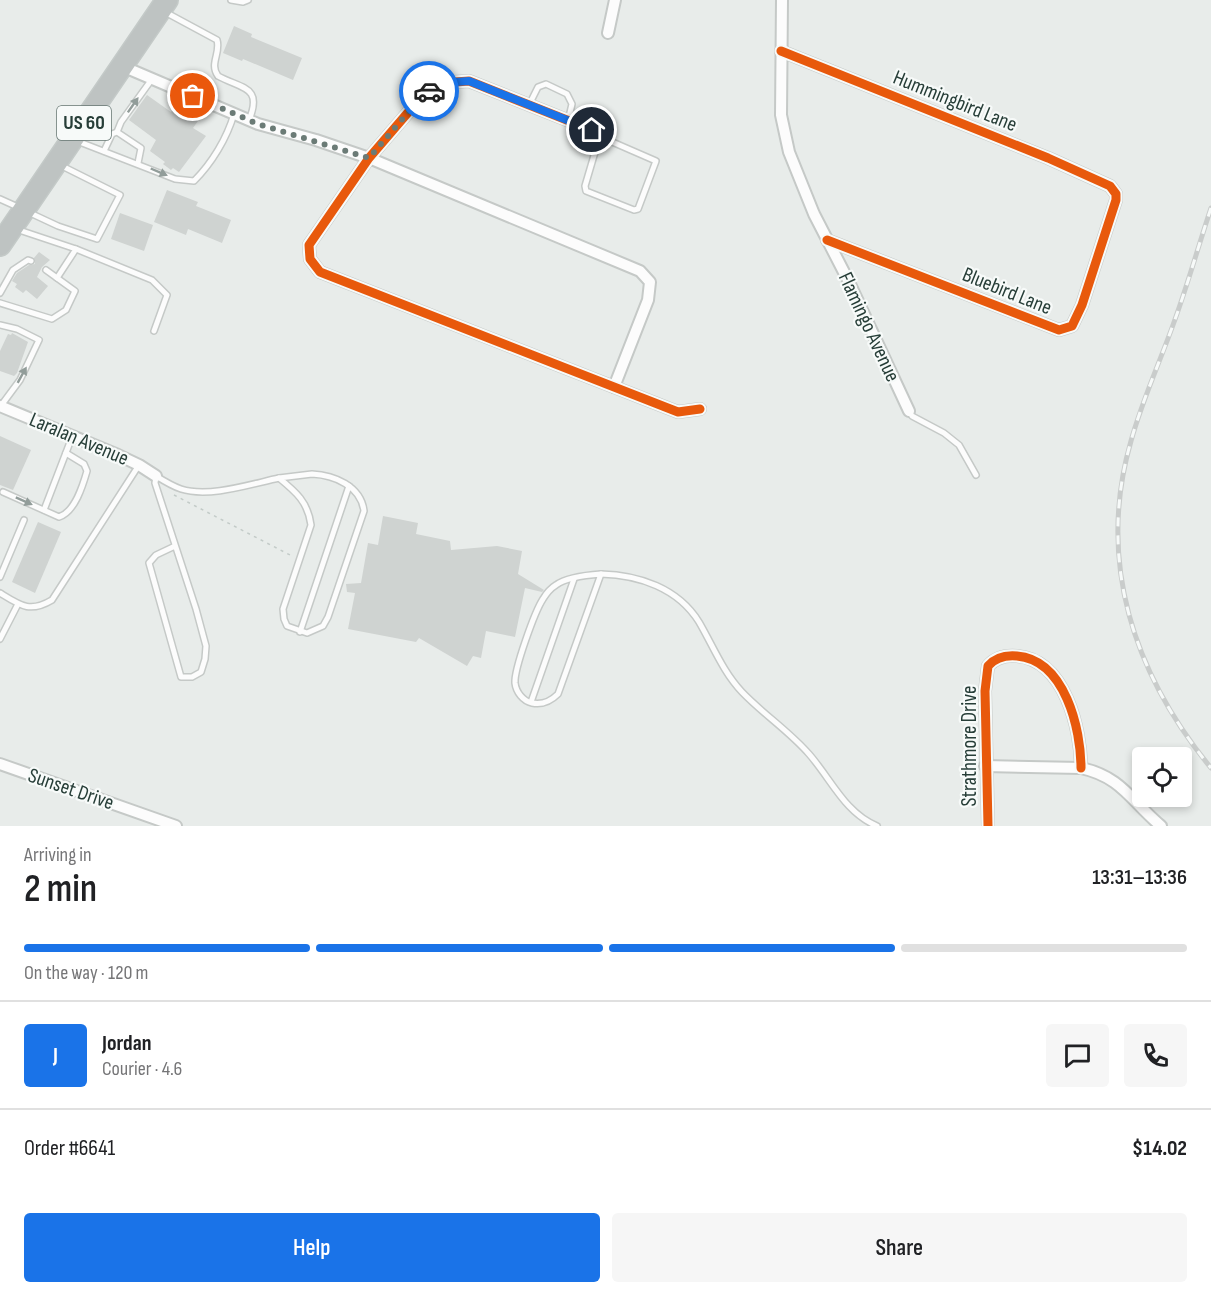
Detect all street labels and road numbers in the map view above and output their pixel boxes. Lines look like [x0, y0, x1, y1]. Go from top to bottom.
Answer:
street label: Hummingbird Lane [889, 65, 1021, 137]
road number: US 60 [57, 106, 111, 140]
street label: Bluebird Lane [959, 262, 1055, 320]
street label: Flamingo Avenue [833, 268, 905, 386]
street label: Laralan Avenue [26, 407, 132, 471]
street label: Strathmore Drive [957, 686, 982, 806]
street label: Sunset Drive [25, 763, 117, 815]

